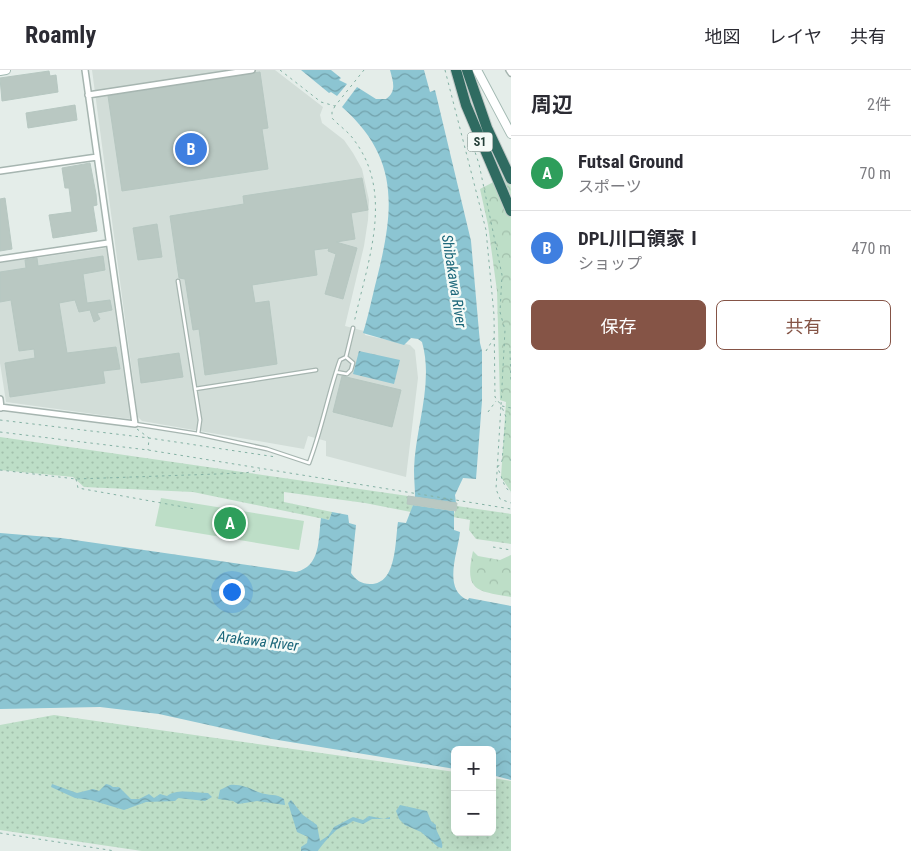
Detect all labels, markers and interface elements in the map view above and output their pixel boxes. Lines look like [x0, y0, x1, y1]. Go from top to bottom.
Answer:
text: Roamly [25, 21, 96, 49]
text: 地図 [705, 26, 741, 47]
text: レイヤ [769, 26, 822, 47]
text: 共有 [850, 26, 886, 47]
text: 周辺 [531, 93, 573, 117]
text: 2件 [867, 95, 891, 114]
pin: B [175, 130, 207, 168]
road number: S1 [468, 132, 492, 152]
text: Futsal Ground [578, 150, 683, 173]
text: A [542, 164, 552, 183]
text: 70 m [859, 164, 891, 183]
text: スポーツ [578, 177, 642, 196]
text: DPL川口領家Ⅰ [578, 227, 704, 250]
water label: Shibakawa River [438, 233, 470, 329]
text: B [543, 239, 551, 258]
text: 470 m [852, 239, 891, 258]
text: ショップ [578, 254, 642, 273]
button: 保存 [531, 300, 706, 350]
button: 共有 [716, 300, 891, 350]
pin: A [214, 504, 246, 542]
your location [219, 579, 245, 605]
water label: Arakawa River [216, 627, 300, 655]
map controls [451, 746, 496, 836]
button: + [451, 746, 496, 791]
button: − [451, 791, 496, 836]

